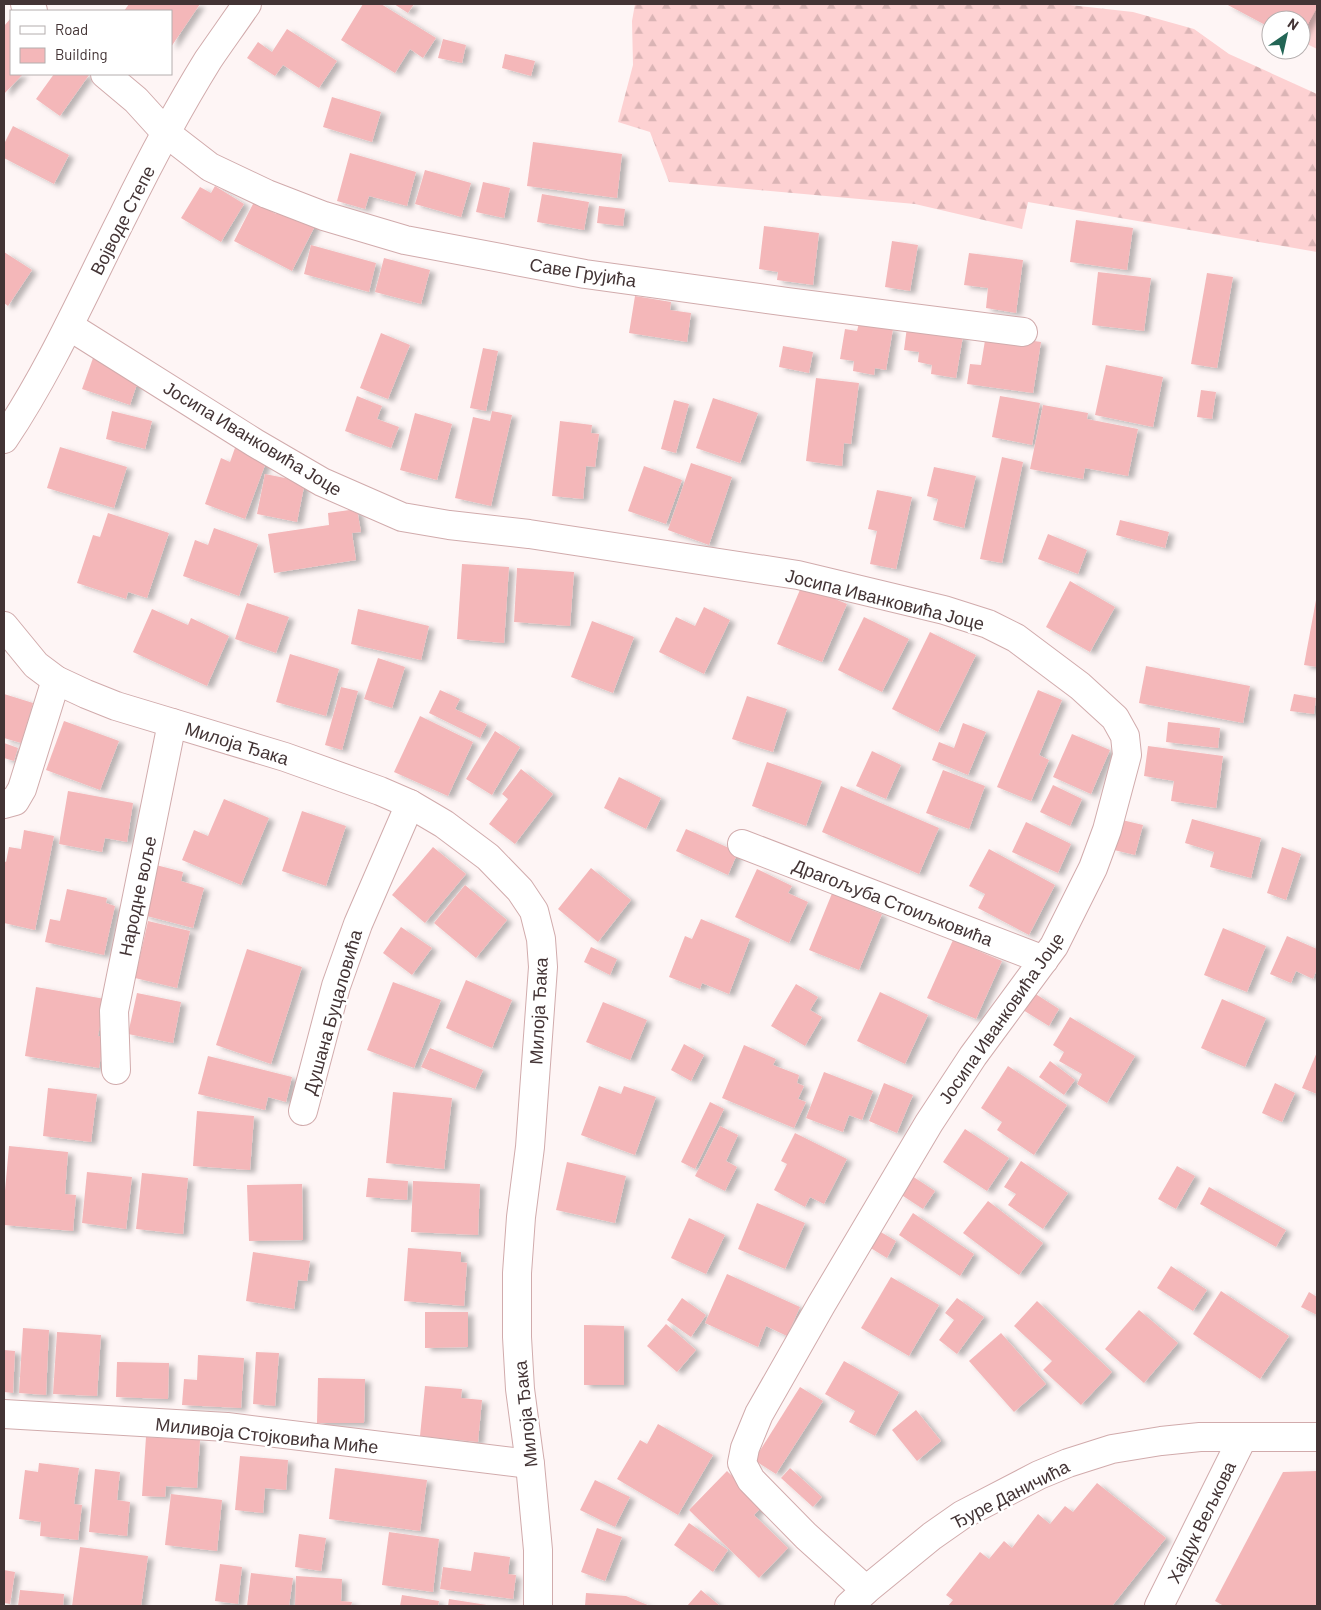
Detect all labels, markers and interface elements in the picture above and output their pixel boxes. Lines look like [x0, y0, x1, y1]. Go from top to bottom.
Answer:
legend [10, 10, 172, 75]
north arrow [1261, 10, 1311, 60]
text: N [1285, 14, 1302, 33]
text: Road [55, 20, 88, 38]
text: Building [55, 45, 108, 63]
street label: Војводе Степе [85, 162, 159, 278]
street label: Саве Грујића [528, 253, 639, 291]
street label: Јосипа Иванковића Јоце [160, 376, 346, 500]
street label: Јосипа Иванковића Јоце [783, 564, 987, 634]
street label: Милоја Ђака [183, 717, 292, 769]
street label: Народне воље [114, 834, 160, 958]
street label: Драгољуба Стоиљковића [790, 854, 997, 951]
street label: Душана Буцаловића [298, 926, 366, 1097]
street label: Јосипа Иванковића Јоце [933, 928, 1069, 1108]
street label: Милоја Ђака [524, 956, 552, 1065]
street label: Милоја Ђака [508, 1359, 542, 1468]
street label: Миливоја Стојковића Миће [154, 1412, 380, 1458]
street label: Ђуре Даничића [947, 1454, 1074, 1533]
street label: Хајдук Вељкова [1162, 1457, 1240, 1587]

